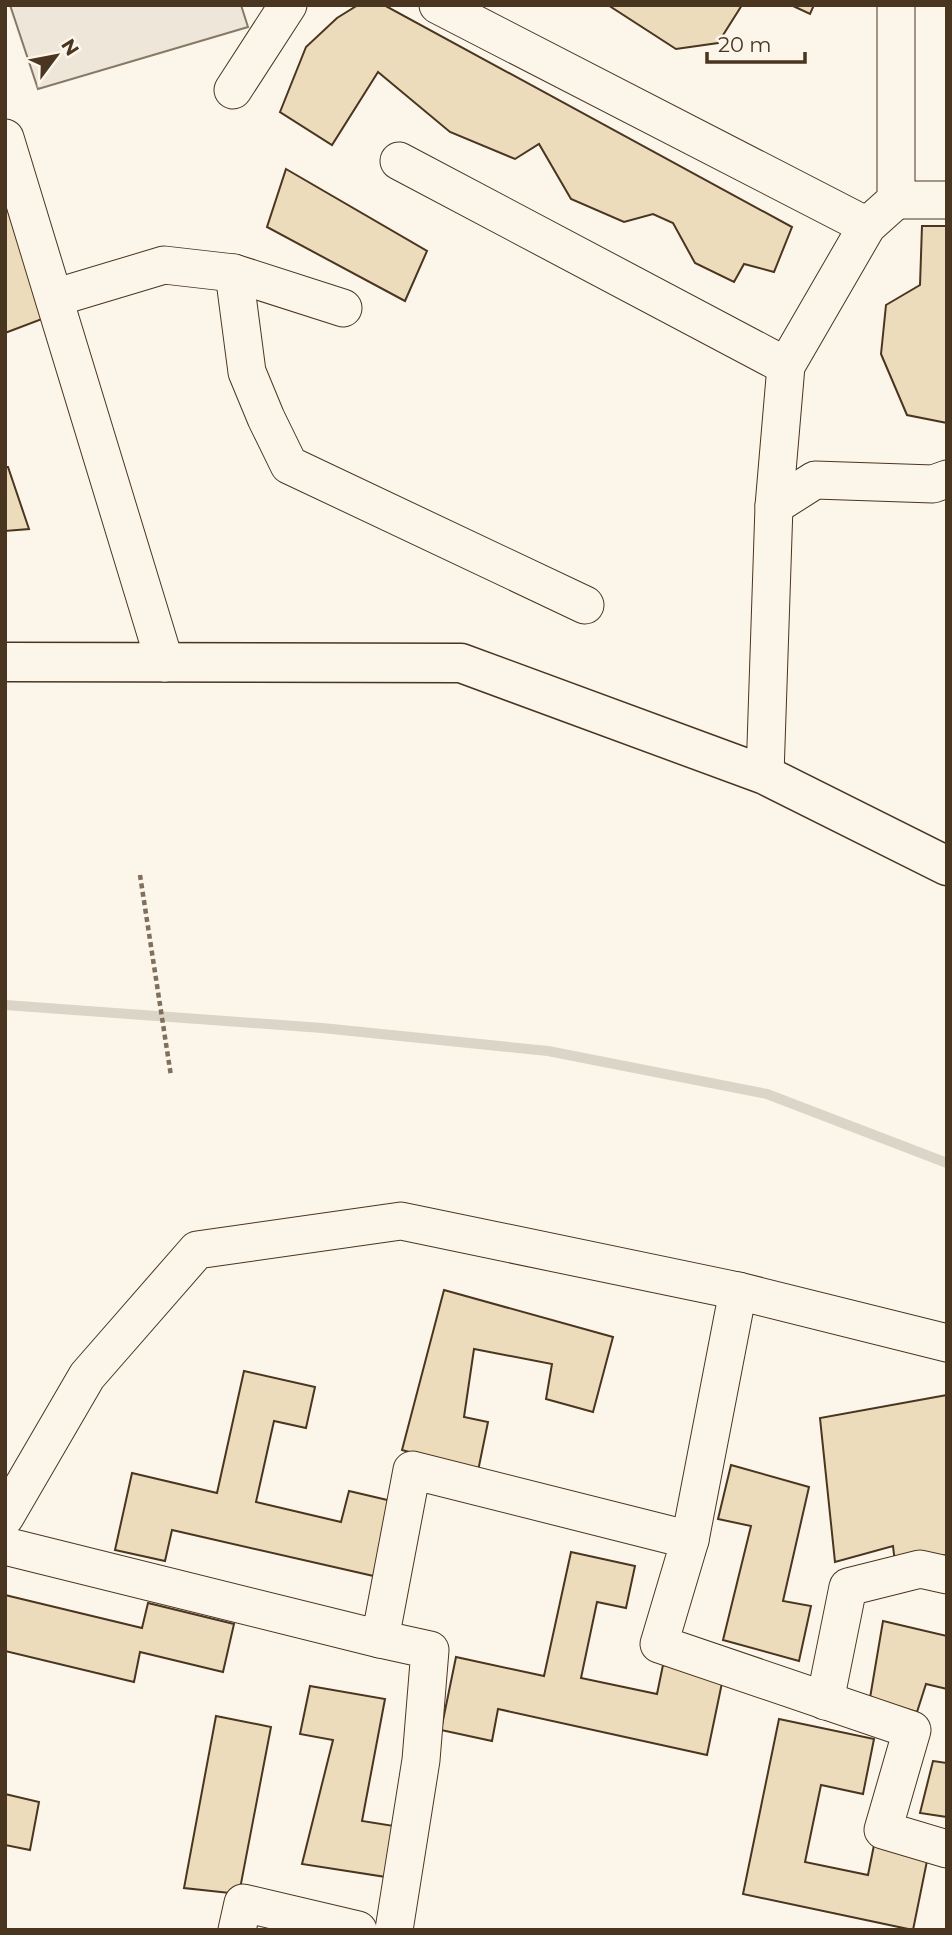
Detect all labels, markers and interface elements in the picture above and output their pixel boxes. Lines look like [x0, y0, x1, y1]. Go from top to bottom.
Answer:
north arrow [21, 21, 91, 91]
scale bar [707, 21, 805, 65]
text: 20 m [718, 32, 772, 57]
text: N [56, 35, 84, 60]

